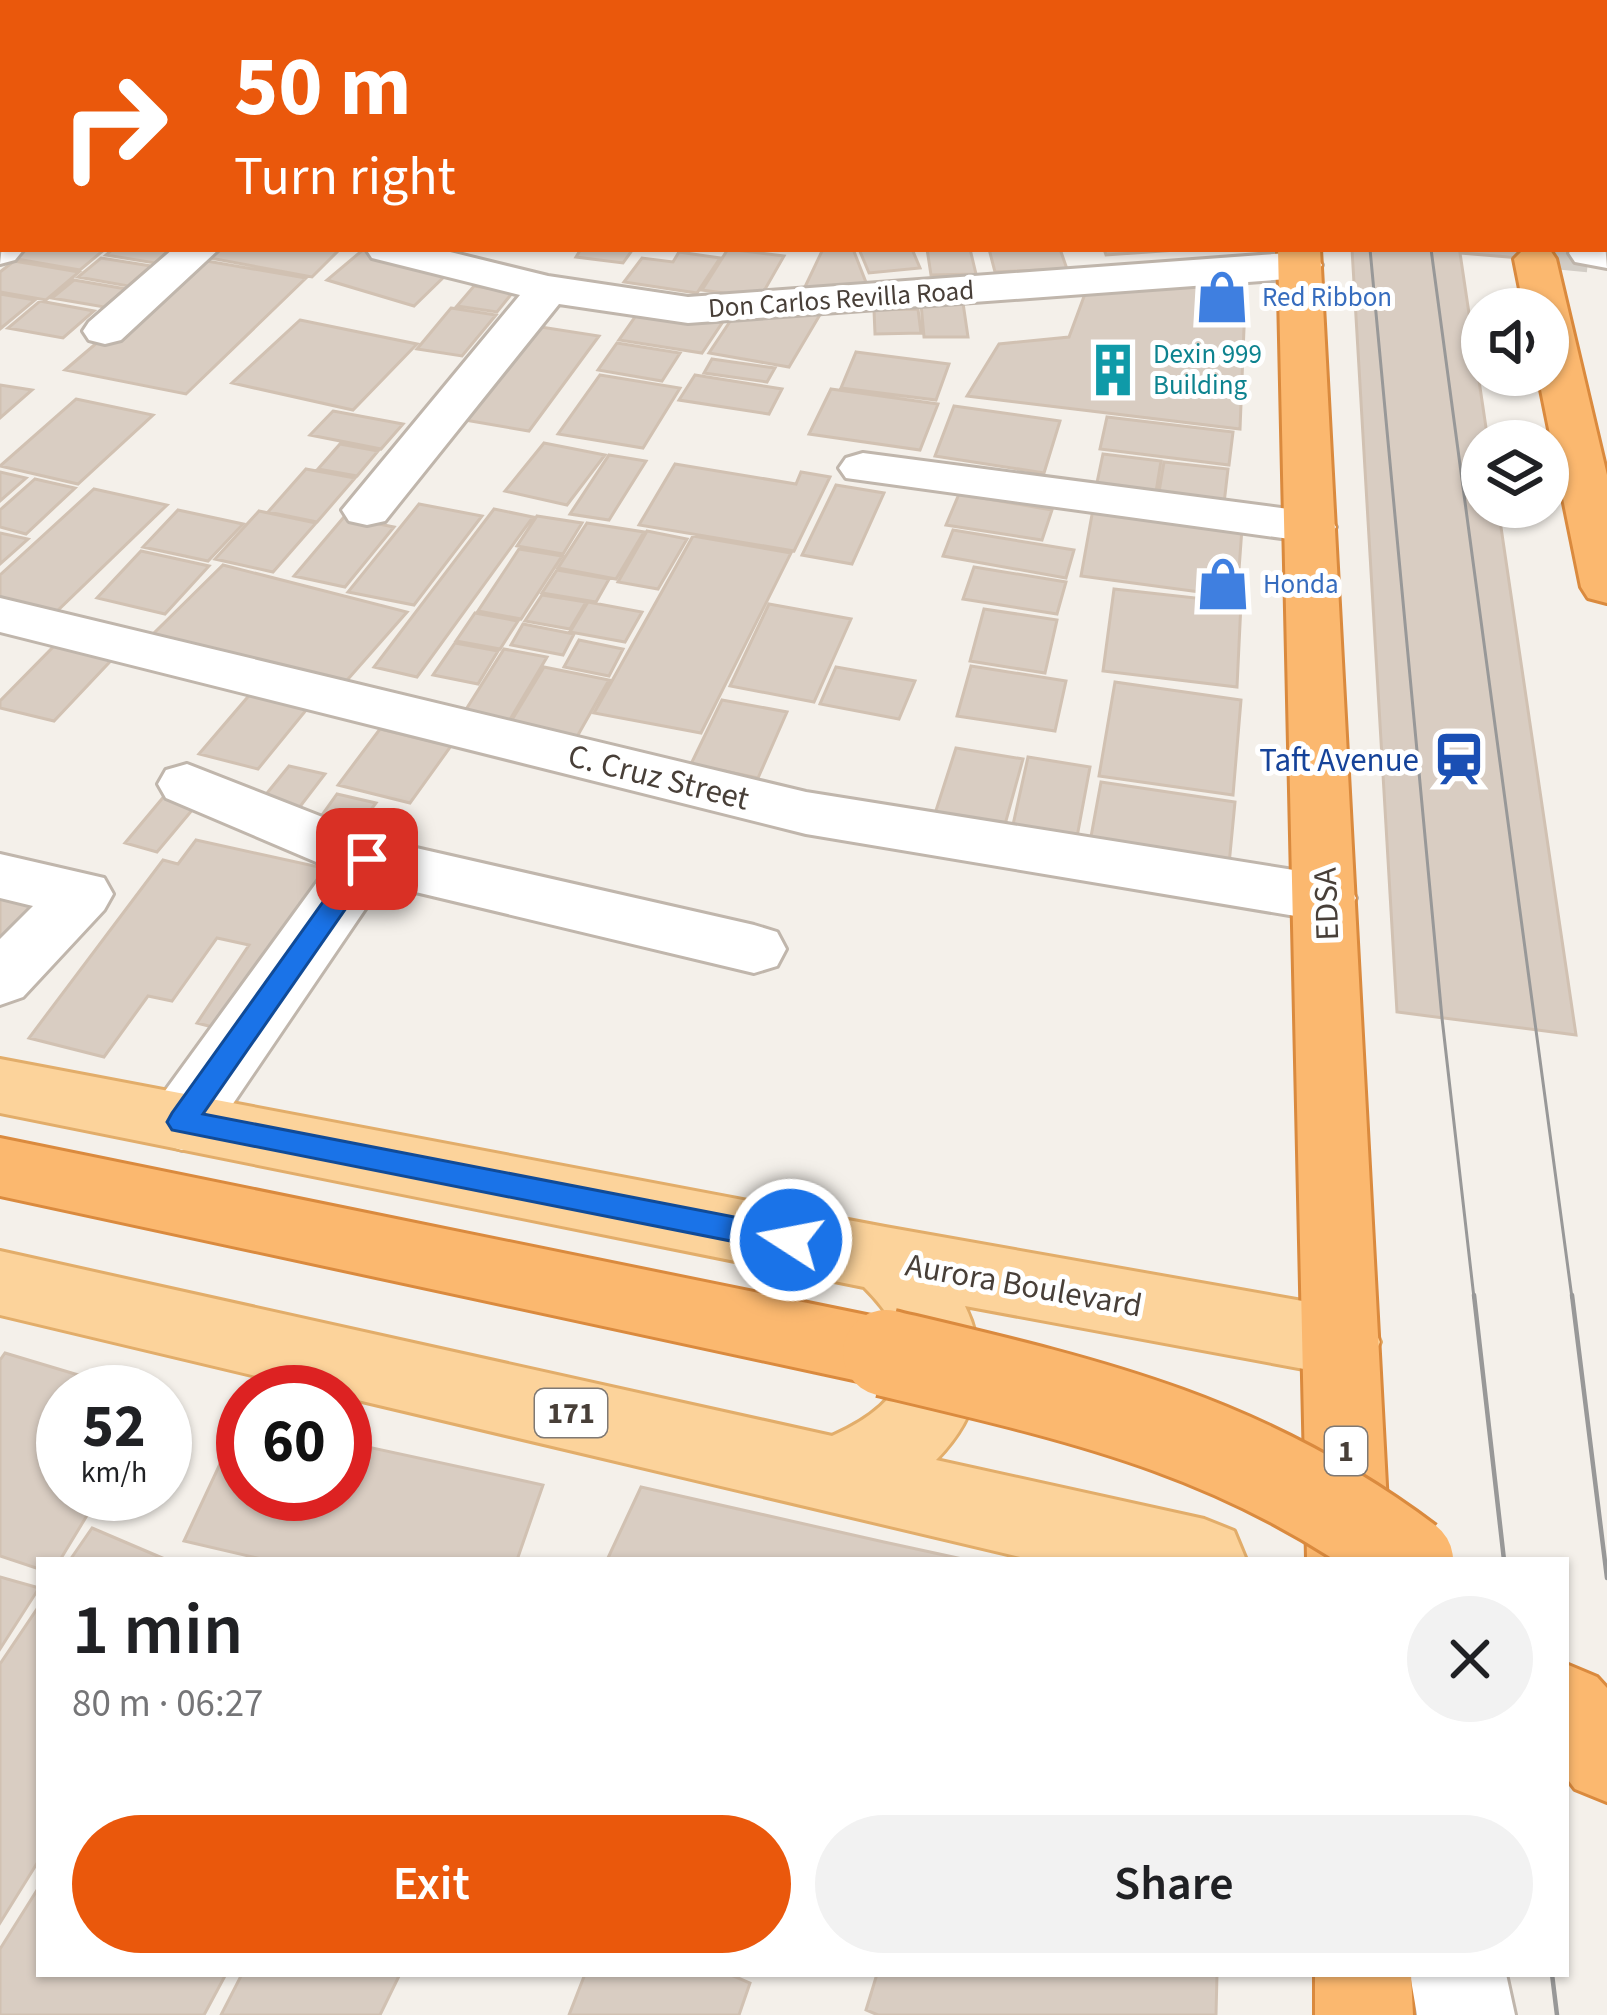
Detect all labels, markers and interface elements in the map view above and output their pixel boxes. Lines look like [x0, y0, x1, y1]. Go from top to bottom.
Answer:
text: 50 m [234, 28, 412, 148]
icon: right [36, 48, 192, 204]
text: Turn right [234, 139, 456, 216]
shop icon: Red Ribbon [1193, 268, 1251, 326]
street label: Don Carlos Revilla Road [707, 271, 975, 328]
place label: Red Ribbon [1262, 278, 1392, 317]
map controls [1461, 288, 1569, 528]
button: sound [1461, 288, 1569, 396]
place label: Dexin 999 Building [1153, 335, 1262, 405]
building icon: Dexin 999 Building [1084, 341, 1142, 399]
button: layers [1461, 420, 1569, 528]
shop icon: Honda [1194, 555, 1252, 613]
place label: Honda [1263, 565, 1339, 604]
station icon: Taft Avenue [1430, 730, 1488, 788]
street label: C. Cruz Street [563, 732, 754, 823]
place label: Taft Avenue [1259, 737, 1419, 784]
pin [316, 808, 418, 910]
icon: arrive [334, 826, 400, 892]
street label: EDSA [1302, 866, 1351, 941]
position arrow [728, 1177, 854, 1303]
street label: Aurora Boulevard [902, 1242, 1146, 1329]
speed limit sign: 60 [216, 1365, 372, 1521]
text: 52 [82, 1385, 146, 1470]
road number: 171 [535, 1389, 607, 1437]
road number: 1 [1325, 1427, 1367, 1475]
text: km/h [81, 1451, 147, 1494]
text: 1 min [72, 1579, 243, 1682]
button: close [1407, 1596, 1533, 1722]
text: 80 m · 06:27 [72, 1676, 263, 1732]
button: Exit [72, 1815, 791, 1953]
button: Share [815, 1815, 1533, 1953]

